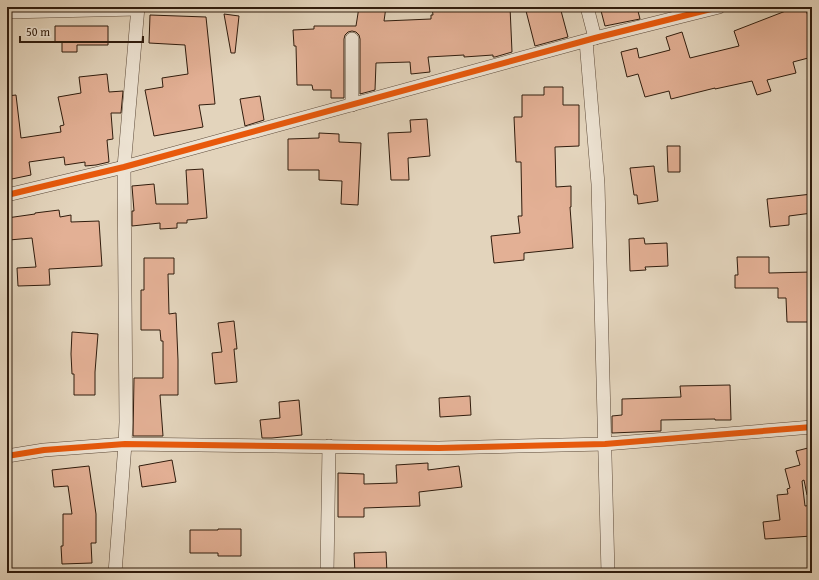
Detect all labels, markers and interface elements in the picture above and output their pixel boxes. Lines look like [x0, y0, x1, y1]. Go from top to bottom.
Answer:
scale bar [20, 18, 143, 44]
text: 50 m [26, 23, 50, 40]

